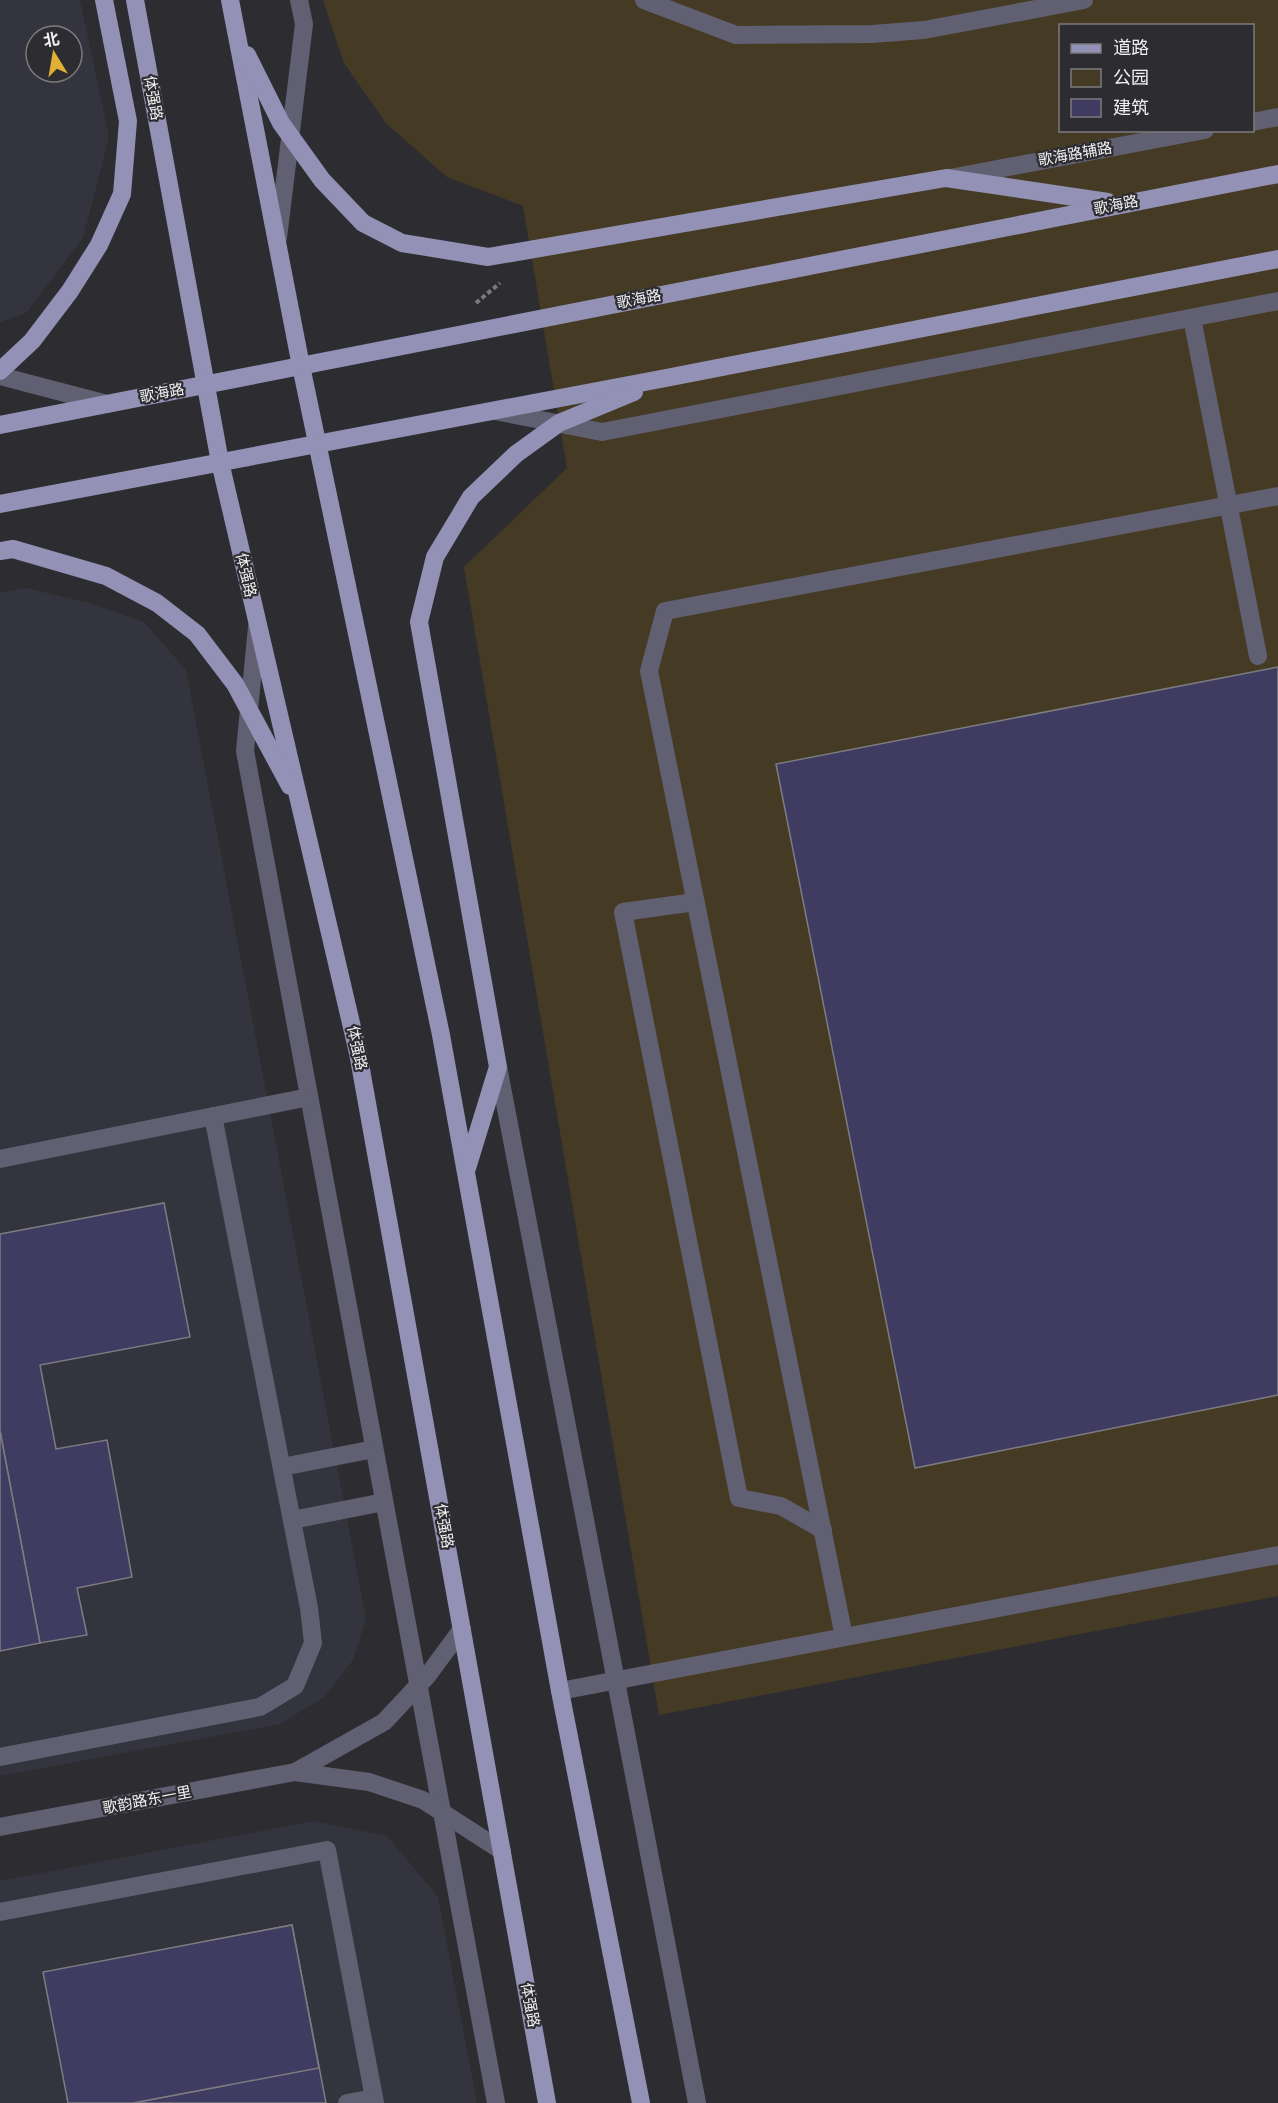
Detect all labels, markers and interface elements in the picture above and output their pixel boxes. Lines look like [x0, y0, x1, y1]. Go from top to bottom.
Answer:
north arrow [24, 24, 84, 84]
legend [1059, 24, 1254, 132]
text: 北 [41, 27, 61, 52]
text: 道路 [1113, 35, 1149, 59]
text: 公园 [1113, 65, 1149, 89]
street label: 体强路 [139, 74, 168, 122]
text: 建筑 [1113, 95, 1149, 119]
street label: 歌海路辅路 [1036, 137, 1114, 170]
street label: 歌海路 [1092, 190, 1140, 219]
street label: 歌海路 [615, 284, 663, 313]
street label: 歌海路 [138, 378, 186, 407]
street label: 体强路 [231, 551, 262, 599]
street label: 体强路 [343, 1024, 372, 1072]
street label: 体强路 [430, 1502, 459, 1550]
street label: 歌韵路东一里 [101, 1781, 193, 1818]
street label: 体强路 [516, 1981, 545, 2029]

